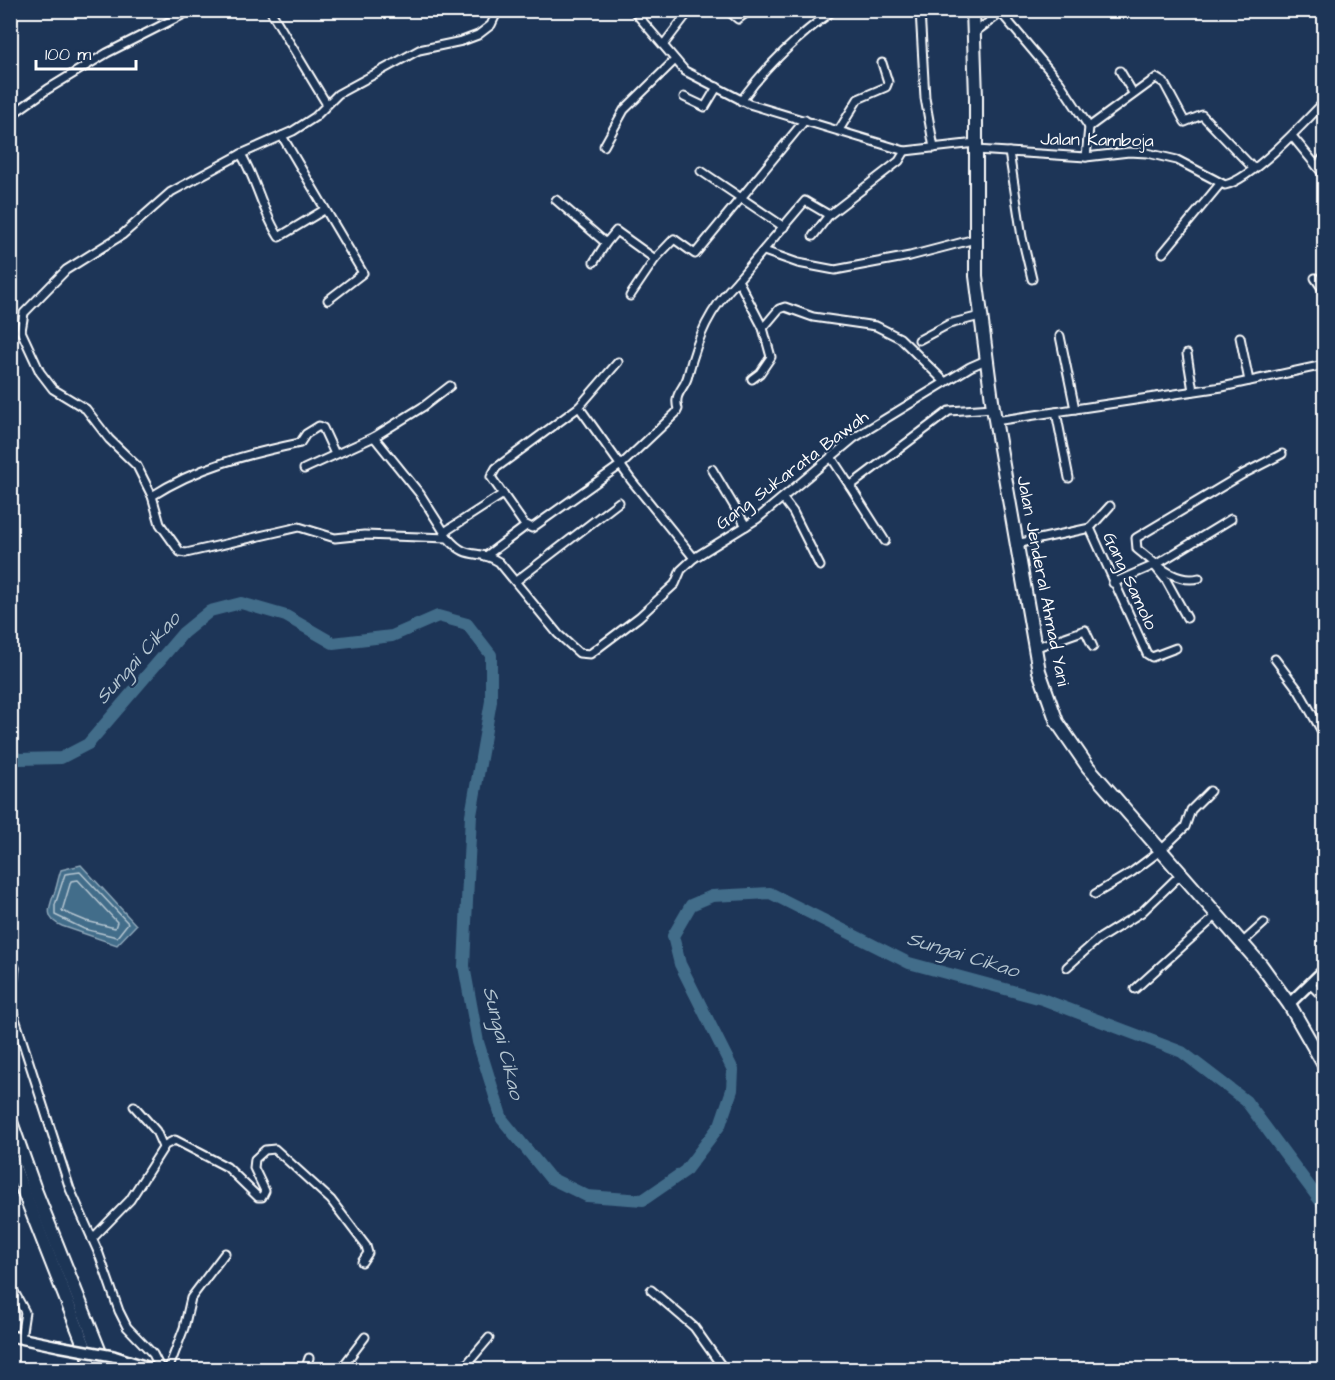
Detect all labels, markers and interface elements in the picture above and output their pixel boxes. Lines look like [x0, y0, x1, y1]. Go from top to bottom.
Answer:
scale bar [36, 33, 136, 71]
text: 100 m [45, 42, 91, 67]
street label: Jalan Kamboja [1040, 127, 1154, 153]
street label: Gang Sukarata Bawah [710, 404, 874, 537]
street label: Jalan Jenderal Ahmad Yani [1010, 474, 1076, 689]
street label: Gang Samolo [1096, 528, 1164, 634]
water label: Sungai Cikao [89, 604, 189, 711]
water label: Sungai Cikao [903, 925, 1024, 987]
water label: Sungai Cikao [474, 984, 531, 1104]

